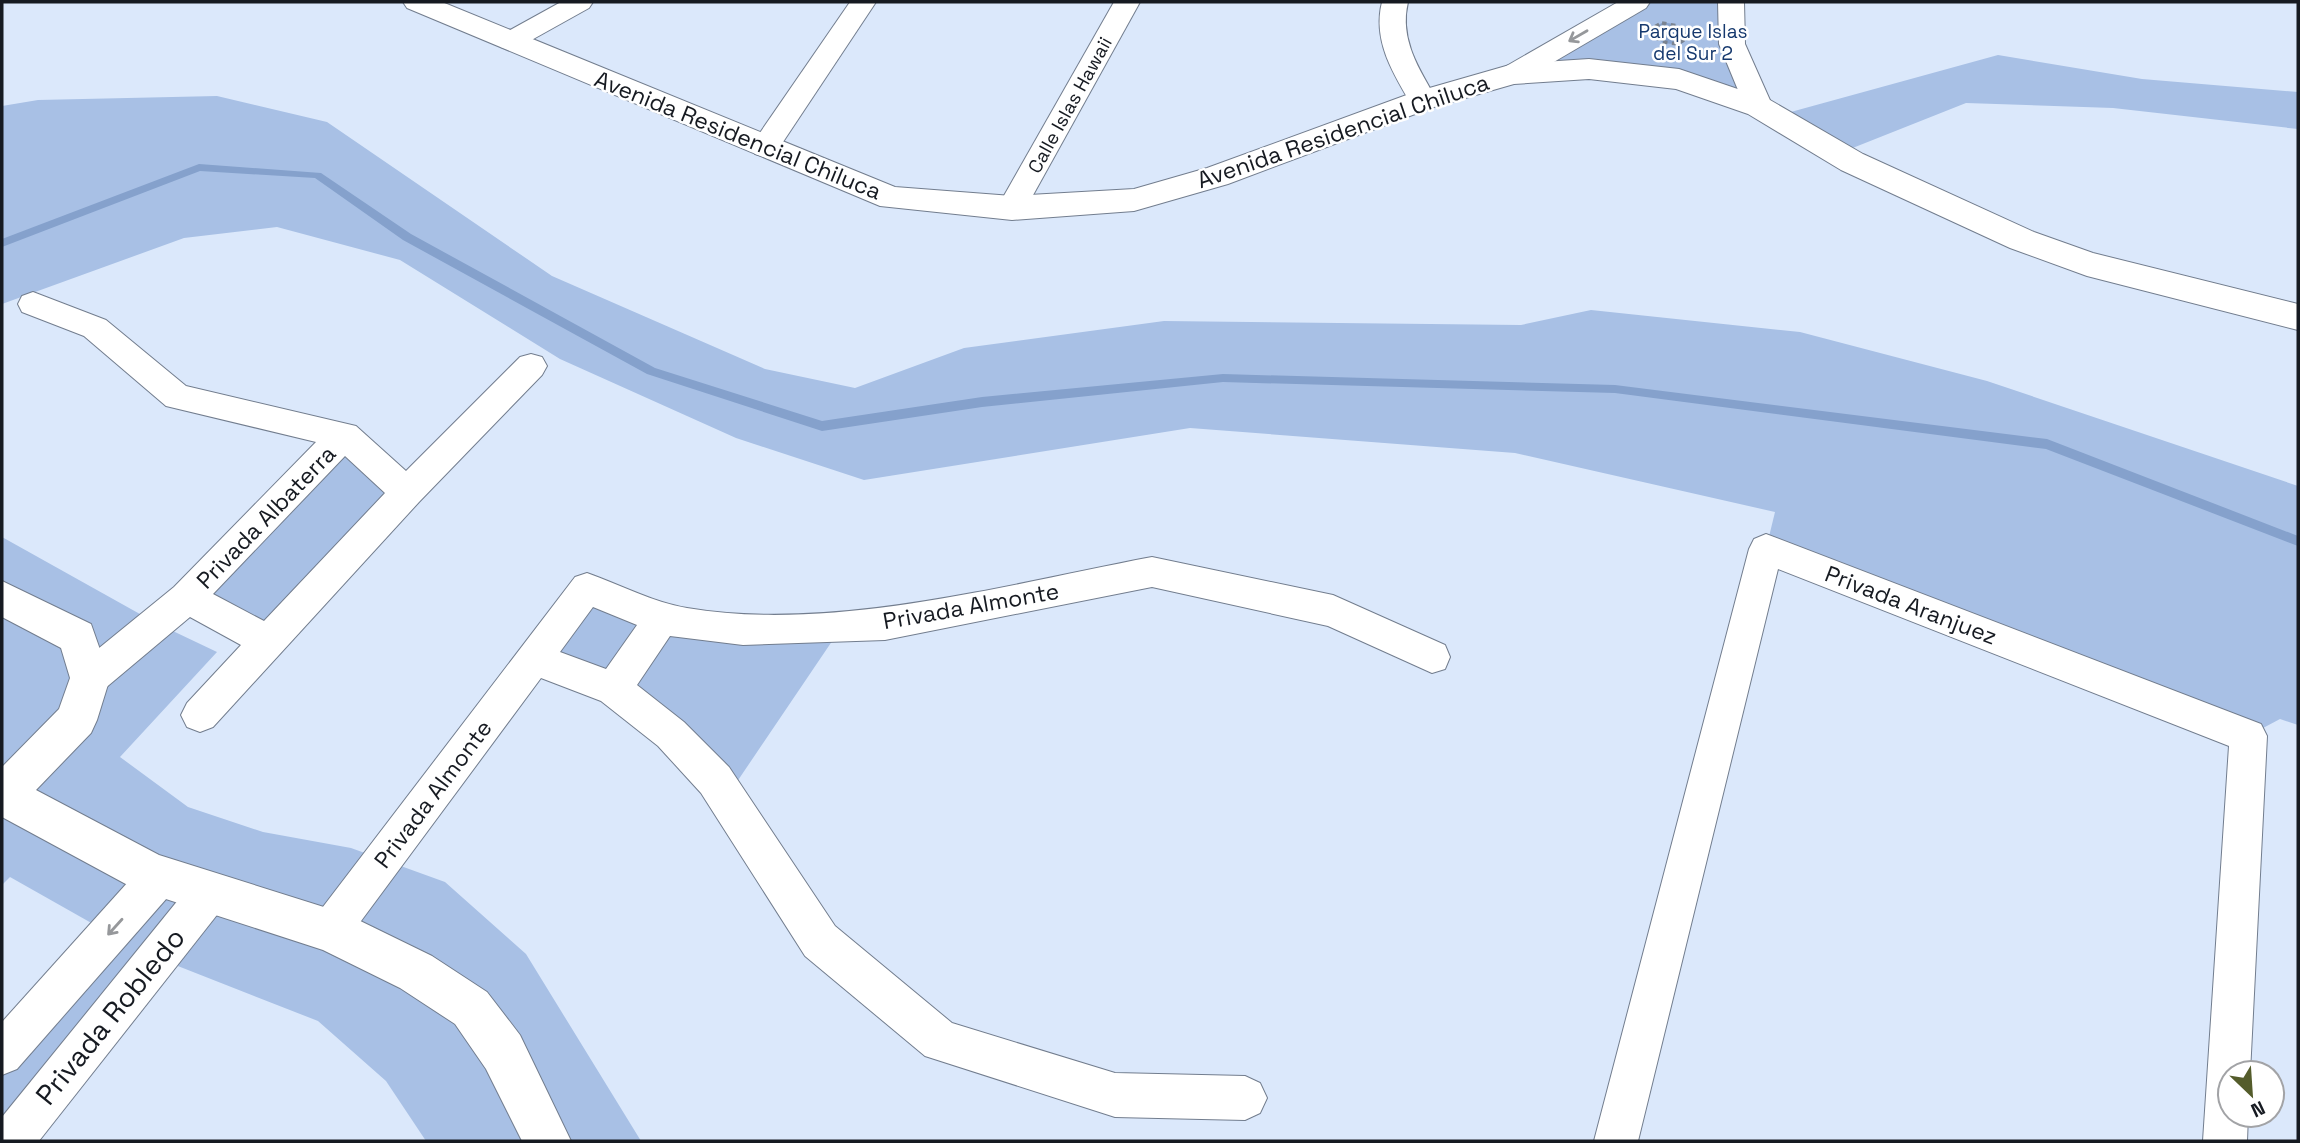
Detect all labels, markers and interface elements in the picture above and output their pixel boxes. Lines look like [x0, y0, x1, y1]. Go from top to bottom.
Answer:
park label: Parque Islas del Sur 2 [1638, 19, 1748, 66]
one-way arrow [1568, 30, 1589, 43]
street label: Calle Islas Hawaii [1022, 32, 1118, 178]
street label: Avenida Residencial Chiluca [590, 64, 886, 206]
street label: Avenida Residencial Chiluca [1193, 67, 1493, 195]
street label: Privada Albaterra [190, 439, 342, 595]
street label: Privada Aranjuez [1821, 558, 2001, 652]
street label: Privada Almonte [881, 576, 1061, 636]
street label: Privada Almonte [367, 714, 499, 874]
one-way arrow [107, 918, 123, 936]
street label: Privada Robledo [27, 920, 193, 1112]
north arrow [2216, 1059, 2286, 1129]
text: N [2247, 1095, 2269, 1123]

